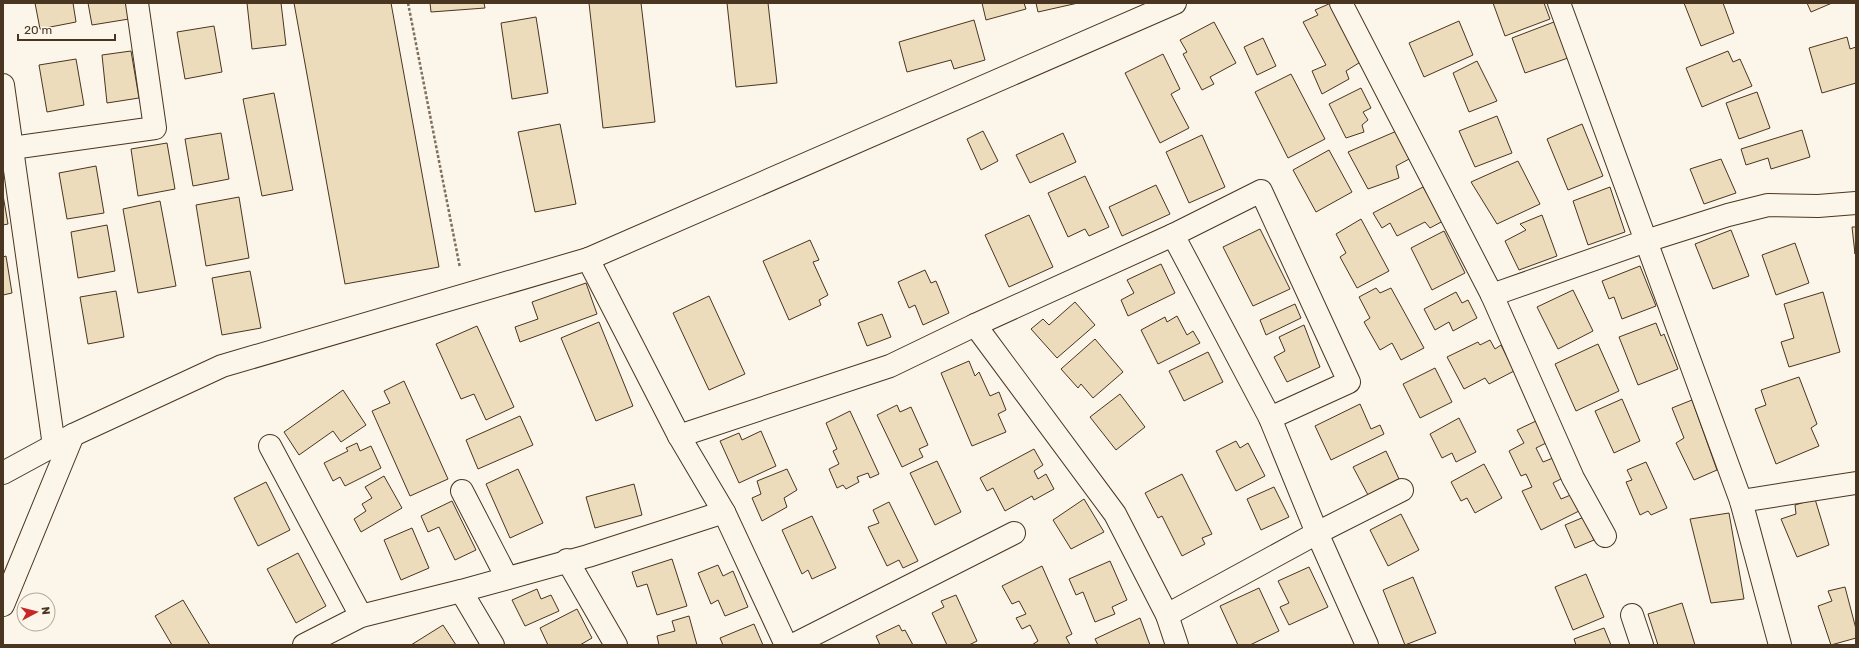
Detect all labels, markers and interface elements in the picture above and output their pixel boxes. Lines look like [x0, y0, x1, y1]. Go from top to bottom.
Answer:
scale bar [18, 16, 115, 42]
text: 20 m [24, 23, 52, 37]
north arrow [16, 592, 56, 632]
text: N [38, 606, 52, 616]

